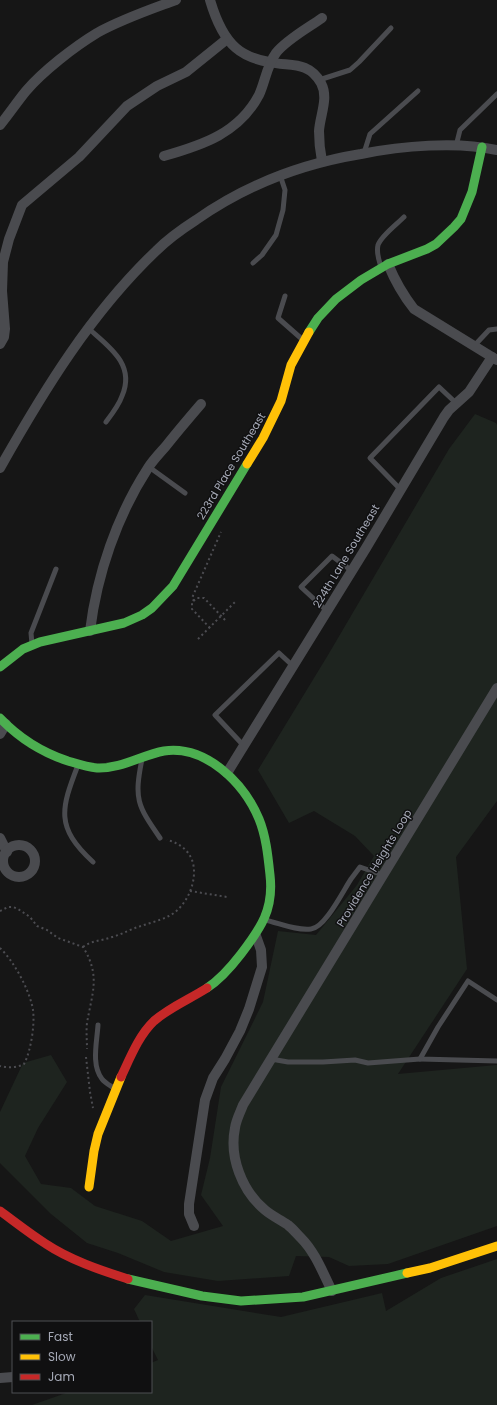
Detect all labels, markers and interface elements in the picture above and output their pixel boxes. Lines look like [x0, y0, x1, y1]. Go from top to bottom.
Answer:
street label: 223rd Place Southeast [193, 410, 269, 522]
street label: 224th Lane Southeast [309, 501, 383, 611]
street label: Providence Heights Loop [332, 806, 416, 930]
legend [12, 1321, 152, 1393]
text: Fast [48, 1328, 73, 1345]
text: Slow [48, 1348, 76, 1365]
text: Jam [48, 1368, 75, 1385]

